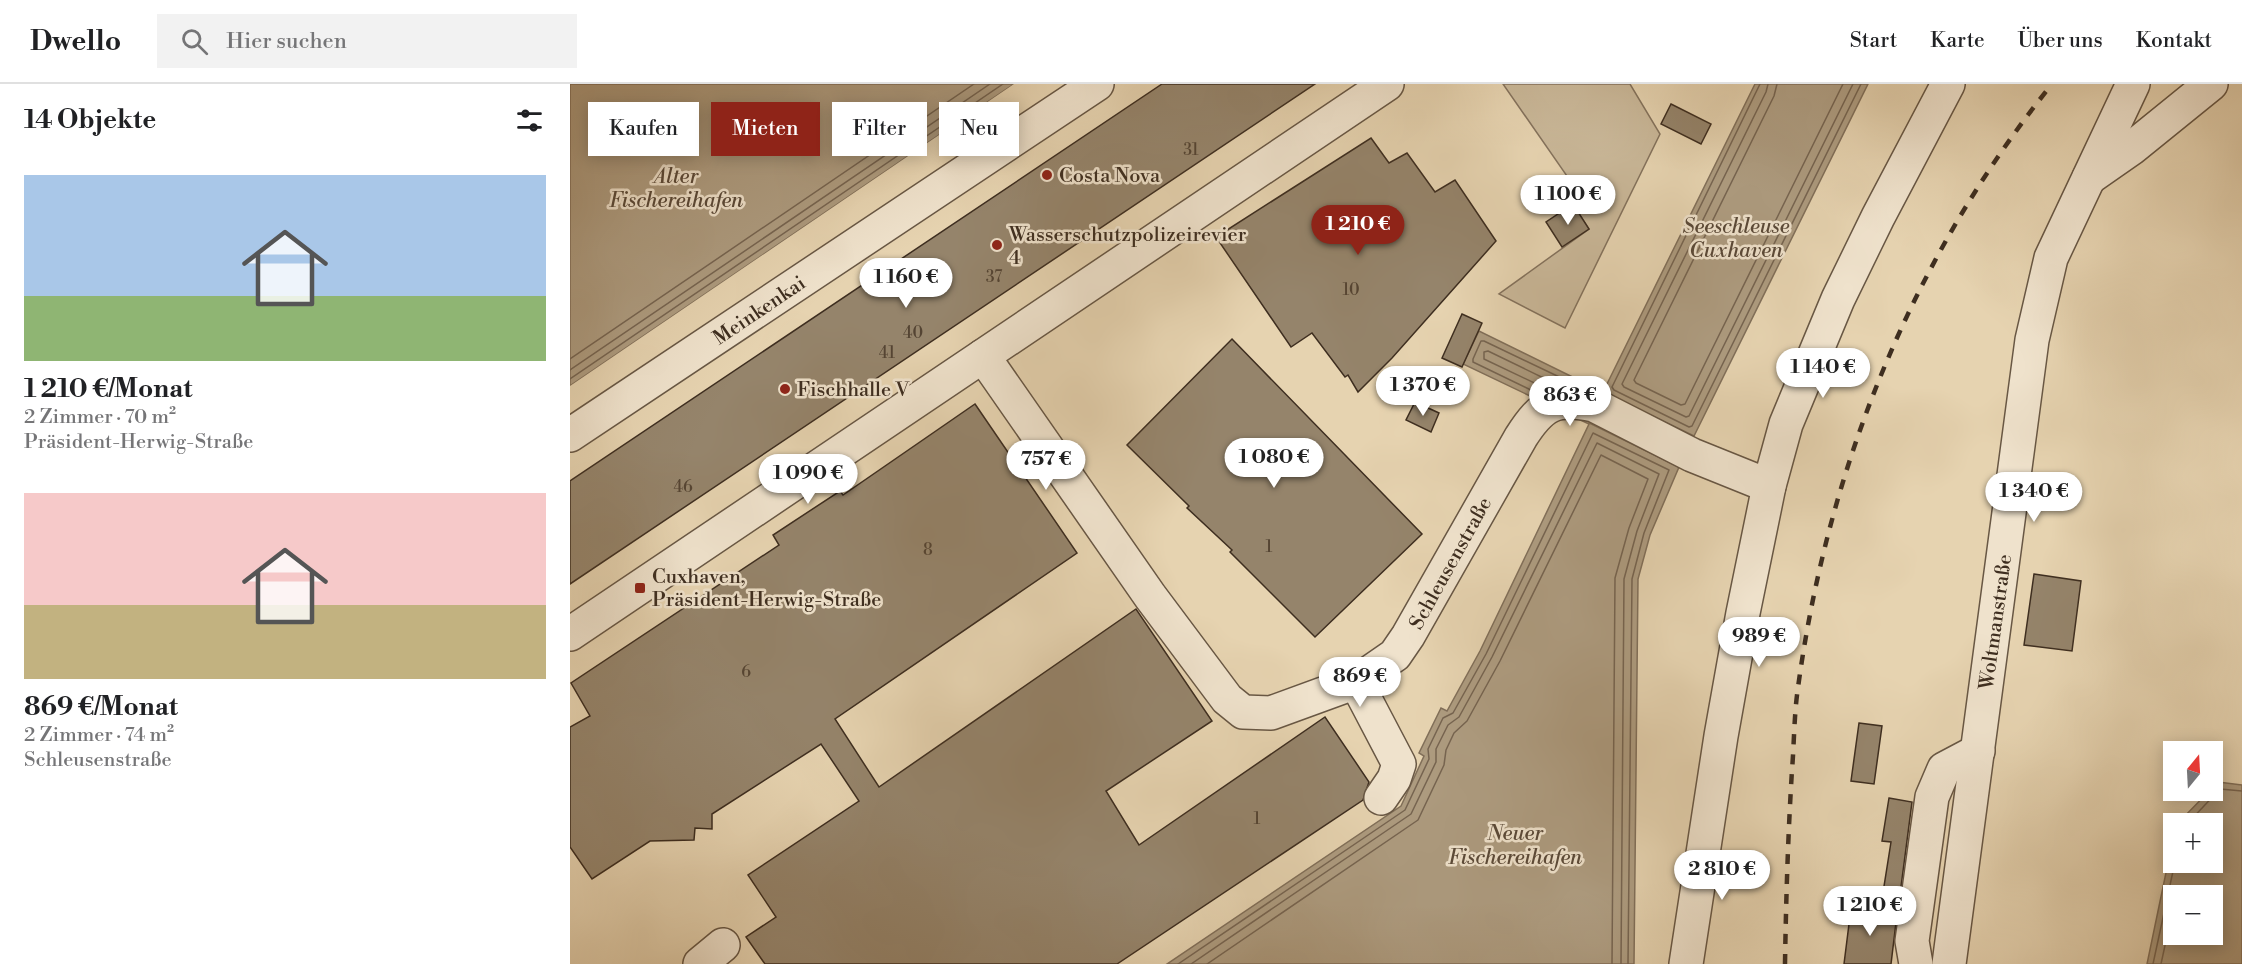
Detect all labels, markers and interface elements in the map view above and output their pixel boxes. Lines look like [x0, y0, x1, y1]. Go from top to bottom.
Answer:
search box [157, 14, 577, 68]
text: Dwello [30, 24, 121, 59]
icon: search [178, 25, 211, 58]
text: Hier suchen [226, 28, 347, 55]
text: Start [1850, 28, 1897, 54]
text: Karte [1930, 28, 1985, 54]
text: Über uns [2018, 28, 2103, 54]
text: Kontakt [2136, 28, 2212, 54]
chip: Kaufen [588, 102, 699, 156]
chip: Mieten [711, 102, 820, 156]
chip: Filter [832, 102, 927, 156]
chip: Neu [939, 102, 1019, 156]
text: 14 Objekte [24, 104, 156, 136]
icon: filters [513, 104, 546, 137]
house number: 31 [1183, 140, 1199, 160]
water label: Alter Fischereihafen [609, 164, 743, 214]
place label: Costa Nova [1059, 164, 1161, 189]
marker: Costa Nova [1040, 168, 1054, 182]
pin: 1 100 € [1513, 175, 1623, 226]
text: 1 100 € [1534, 182, 1602, 207]
pin: 1 210 € [1303, 205, 1413, 256]
text: 1 210 € [1325, 212, 1391, 237]
icon: home [231, 214, 339, 322]
water label: Seeschleuse Cuxhaven [1682, 214, 1790, 264]
place label: Wasserschutzpolizeirevier 4 [1008, 223, 1247, 271]
marker: Wasserschutzpolizeirevier 4 [990, 238, 1004, 252]
pin: 1 160 € [851, 258, 961, 309]
text: 1 160 € [873, 265, 939, 290]
house number: 37 [986, 267, 1002, 287]
street label: Meinkenkai [709, 271, 811, 351]
house number: 10 [1343, 280, 1360, 300]
house number: 40 [903, 323, 923, 343]
house number: 41 [879, 343, 895, 363]
pin: 1 140 € [1768, 348, 1878, 399]
text: 1 140 € [1790, 355, 1856, 380]
pin: 1 370 € [1368, 366, 1478, 417]
text: 1 210 €/Monat [24, 373, 192, 405]
text: 1 370 € [1390, 373, 1456, 398]
pin: 863 € [1528, 376, 1612, 427]
place label: Fischhalle V [797, 378, 910, 403]
marker: Fischhalle V [778, 382, 792, 396]
text: 863 € [1543, 383, 1597, 408]
text: 2 Zimmer · 70 m² [24, 405, 176, 430]
text: Präsident-Herwig-Straße [24, 430, 253, 455]
pin: 1 080 € [1219, 438, 1329, 489]
pin: 757 € [1004, 440, 1088, 491]
text: 1 080 € [1239, 445, 1309, 470]
text: 757 € [1020, 447, 1072, 472]
pin: 1 090 € [753, 454, 863, 505]
text: 1 090 € [773, 461, 843, 486]
pin: 1 340 € [1979, 472, 2089, 523]
house number: 46 [673, 477, 693, 497]
text: 1 340 € [1999, 479, 2069, 504]
street label: Schleusenstraße [1405, 493, 1498, 634]
icon: home [231, 532, 339, 640]
house number: 1 [1266, 537, 1273, 557]
house number: 8 [923, 540, 933, 560]
street label: Woltmanstraße [1974, 553, 2018, 693]
place label: Cuxhaven, Präsident-Herwig-Straße [652, 565, 881, 613]
marker: Cuxhaven, Präsident-Herwig-Straße [633, 581, 647, 595]
pin: 989 € [1717, 617, 1801, 668]
text: 989 € [1732, 624, 1786, 649]
pin: 869 € [1318, 657, 1402, 708]
house number: 6 [741, 662, 751, 682]
text: 869 € [1333, 664, 1387, 689]
text: 869 €/Monat [24, 691, 178, 723]
text: 2 Zimmer · 74 m² [24, 723, 174, 748]
north arrow [2163, 741, 2223, 801]
map controls [2163, 741, 2223, 945]
text: Schleusenstraße [24, 748, 172, 773]
house number: 1 [1254, 809, 1261, 829]
button: + [2163, 813, 2223, 873]
water label: Neuer Fischereihafen [1448, 821, 1582, 871]
pin: 2 810 € [1667, 850, 1777, 901]
text: 2 810 € [1688, 857, 1756, 882]
button: − [2163, 885, 2223, 945]
pin: 1 210 € [1815, 886, 1925, 937]
text: 1 210 € [1837, 893, 1903, 918]

